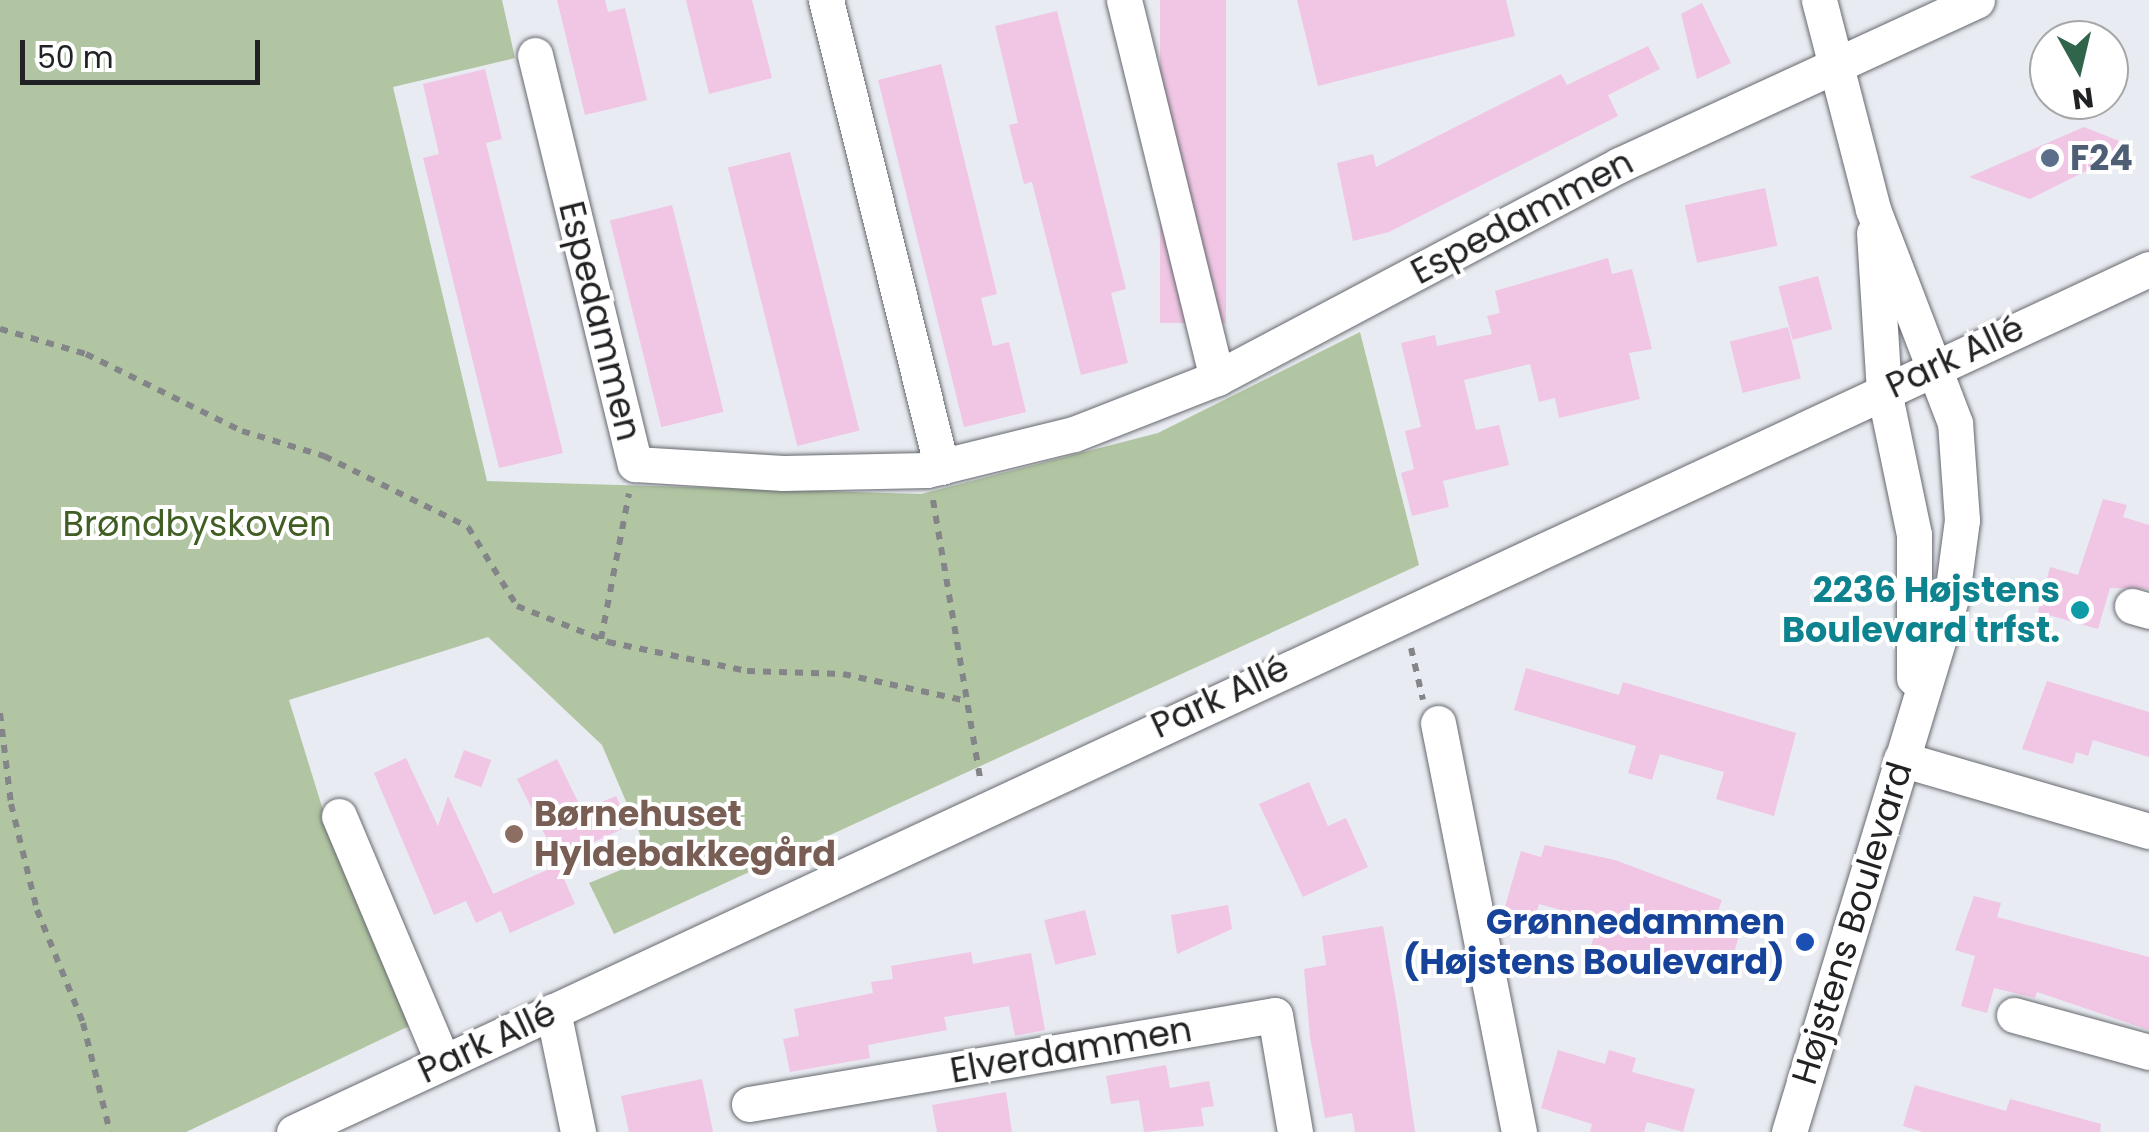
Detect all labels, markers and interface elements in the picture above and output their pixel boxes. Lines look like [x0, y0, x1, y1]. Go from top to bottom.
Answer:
scale bar [25, 20, 265, 82]
north arrow [2029, 20, 2129, 120]
text: 50 m [37, 36, 114, 79]
text: N [2070, 77, 2096, 119]
place label: F24 [2070, 137, 2133, 179]
street label: Espedammen [1404, 141, 1640, 293]
marker: F24 [2039, 147, 2061, 169]
street label: Espedammen [550, 197, 650, 445]
street label: Park Allé [1880, 307, 2030, 407]
park label: Brøndbyskoven [63, 503, 331, 545]
place label: 2236 Højstens Boulevard trfst. [1782, 569, 2060, 651]
marker: 2236 Højstens Boulevard trfst. [2069, 599, 2091, 621]
street label: Park Allé [1145, 647, 1295, 747]
street label: Højstens Boulevard [1783, 757, 1921, 1089]
place label: Børnehuset Hyldebakkegård [534, 793, 836, 875]
marker: Børnehuset Hyldebakkegård [503, 823, 525, 845]
place label: Grønnedammen (Højstens Boulevard) [1403, 901, 1785, 983]
marker: Grønnedammen (Højstens Boulevard) [1794, 931, 1816, 953]
street label: Park Allé [412, 992, 562, 1092]
street label: Elverdammen [947, 1008, 1195, 1092]

